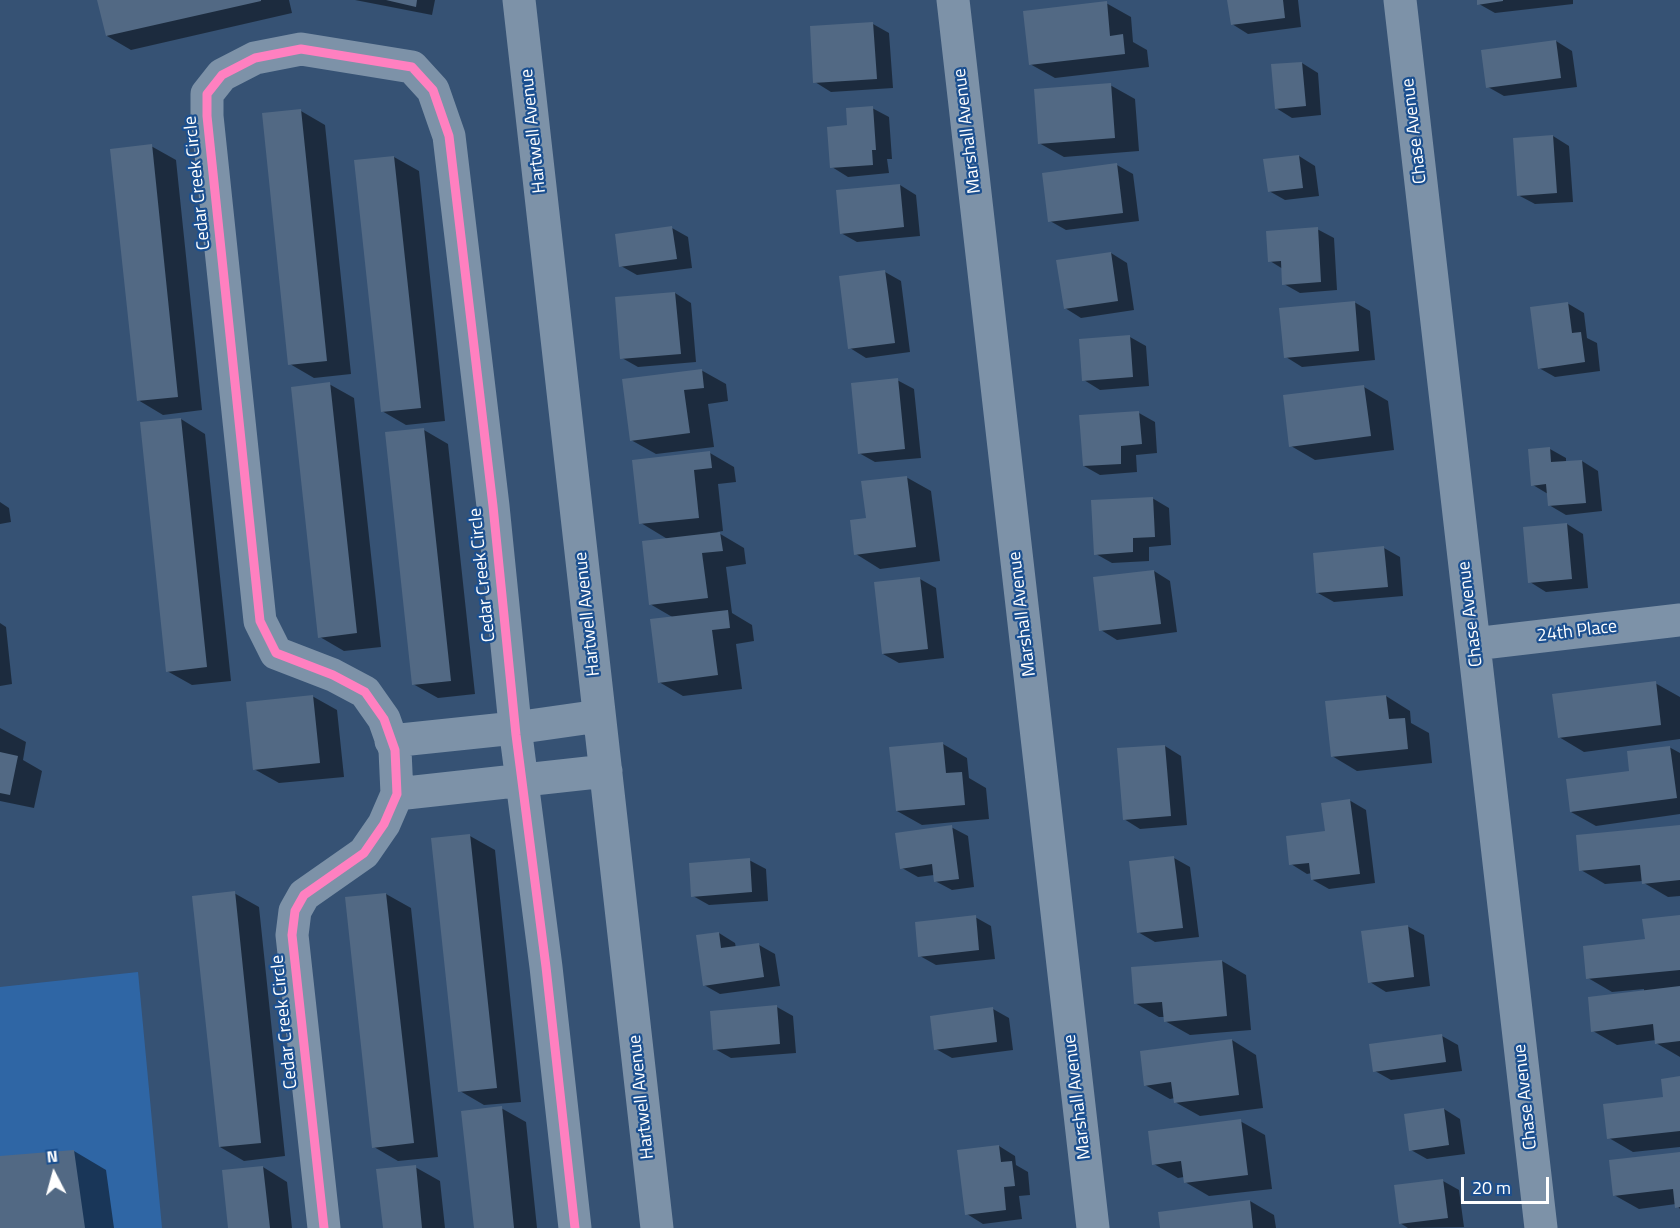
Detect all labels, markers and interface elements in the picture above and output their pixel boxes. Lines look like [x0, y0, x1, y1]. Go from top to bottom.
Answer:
street label: Marshall Avenue [950, 67, 986, 195]
street label: Hartwell Avenue [517, 68, 551, 194]
street label: Chase Avenue [1398, 77, 1432, 185]
street label: Cedar Creek Circle [180, 115, 216, 251]
street label: Cedar Creek Circle [465, 507, 501, 643]
street label: Marshall Avenue [1005, 550, 1041, 678]
street label: Hartwell Avenue [571, 551, 605, 677]
street label: Chase Avenue [1454, 560, 1488, 668]
street label: 24th Place [1536, 616, 1618, 648]
street label: Cedar Creek Circle [267, 954, 303, 1090]
street label: Marshall Avenue [1060, 1033, 1096, 1161]
street label: Hartwell Avenue [625, 1034, 659, 1160]
street label: Chase Avenue [1510, 1043, 1542, 1151]
north arrow [24, 1144, 84, 1204]
text: N [45, 1144, 59, 1169]
scale bar [1464, 1165, 1552, 1203]
text: 20 m [1472, 1174, 1511, 1201]

